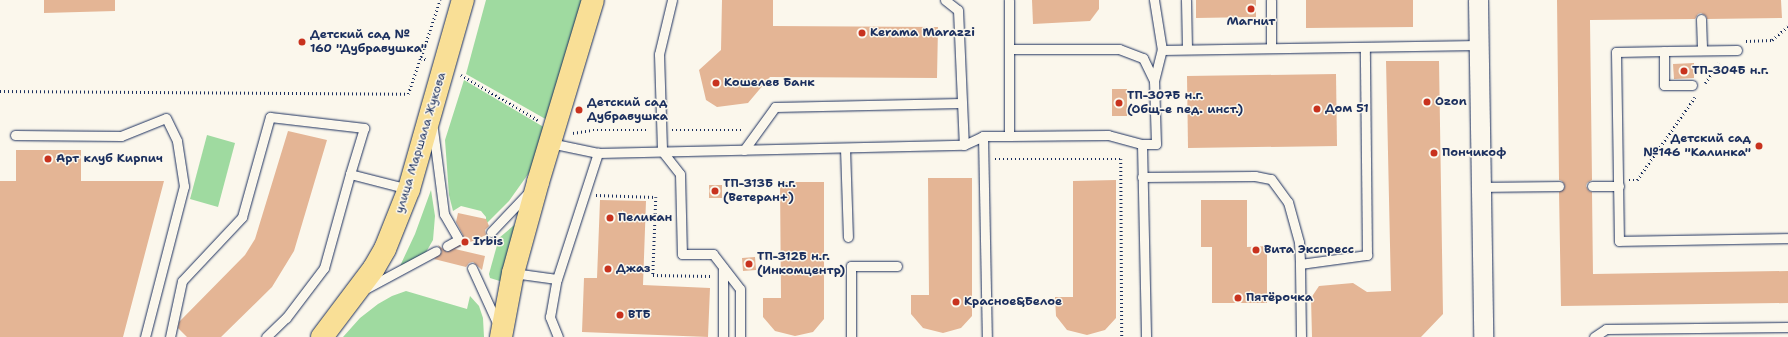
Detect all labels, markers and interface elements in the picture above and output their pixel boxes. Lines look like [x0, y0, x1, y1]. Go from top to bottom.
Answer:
marker: Магнит [1246, 4, 1256, 14]
place label: Магнит [1226, 15, 1276, 29]
place label: Kerama Marazzi [870, 26, 975, 40]
place label: Детский сад № 160 "Дубравушка" [310, 28, 427, 56]
marker: Kerama Marazzi [857, 28, 867, 38]
marker: Детский сад № 160 "Дубравушка" [297, 37, 307, 47]
place label: ТП-304Б н.г. [1692, 64, 1769, 78]
marker: ТП-304Б н.г. [1679, 66, 1689, 76]
street label: улица Маршала Жукова [393, 71, 449, 215]
place label: Кошелев Банк [724, 76, 815, 90]
marker: Кошелев Банк [711, 78, 721, 88]
place label: ТП-307Б н.г. (Общ-е пед. инст.) [1127, 89, 1243, 117]
place label: Ozon [1435, 95, 1467, 109]
place label: Детский сад Дубравушка [587, 96, 668, 124]
marker: Ozon [1422, 97, 1432, 107]
marker: ТП-307Б н.г. (Общ-е пед. инст.) [1114, 98, 1124, 108]
place label: Дом 51 [1325, 102, 1369, 116]
marker: Дом 51 [1312, 104, 1322, 114]
marker: Детский сад Дубравушка [574, 105, 584, 115]
place label: Детский сад №146 "Калинка" [1643, 132, 1751, 160]
marker: Детский сад №146 "Калинка" [1754, 141, 1764, 151]
place label: Пончикоф [1442, 146, 1506, 160]
marker: Пончикоф [1429, 148, 1439, 158]
place label: Арт клуб Кирпич [56, 152, 163, 166]
marker: Арт клуб Кирпич [43, 154, 53, 164]
place label: ТП-313Б н.г. (Ветеран+) [723, 177, 796, 205]
marker: ТП-313Б н.г. (Ветеран+) [710, 186, 720, 196]
place label: Пеликан [618, 211, 672, 225]
marker: Пеликан [605, 213, 615, 223]
place label: Irbis [473, 235, 503, 249]
marker: Irbis [460, 237, 470, 247]
place label: Вита Экспресс [1264, 243, 1354, 257]
marker: Вита Экспресс [1251, 245, 1261, 255]
place label: ТП-312Б н.г. (Инкомцентр) [757, 250, 845, 278]
marker: ТП-312Б н.г. (Инкомцентр) [744, 259, 754, 269]
place label: Джаз [616, 262, 650, 276]
marker: Джаз [603, 264, 613, 274]
place label: Пятёрочка [1246, 291, 1313, 305]
marker: Пятёрочка [1233, 293, 1243, 303]
place label: Красное&Белое [964, 295, 1062, 309]
marker: Красное&Белое [951, 297, 961, 307]
place label: ВТБ [628, 308, 651, 322]
marker: ВТБ [615, 310, 625, 320]

